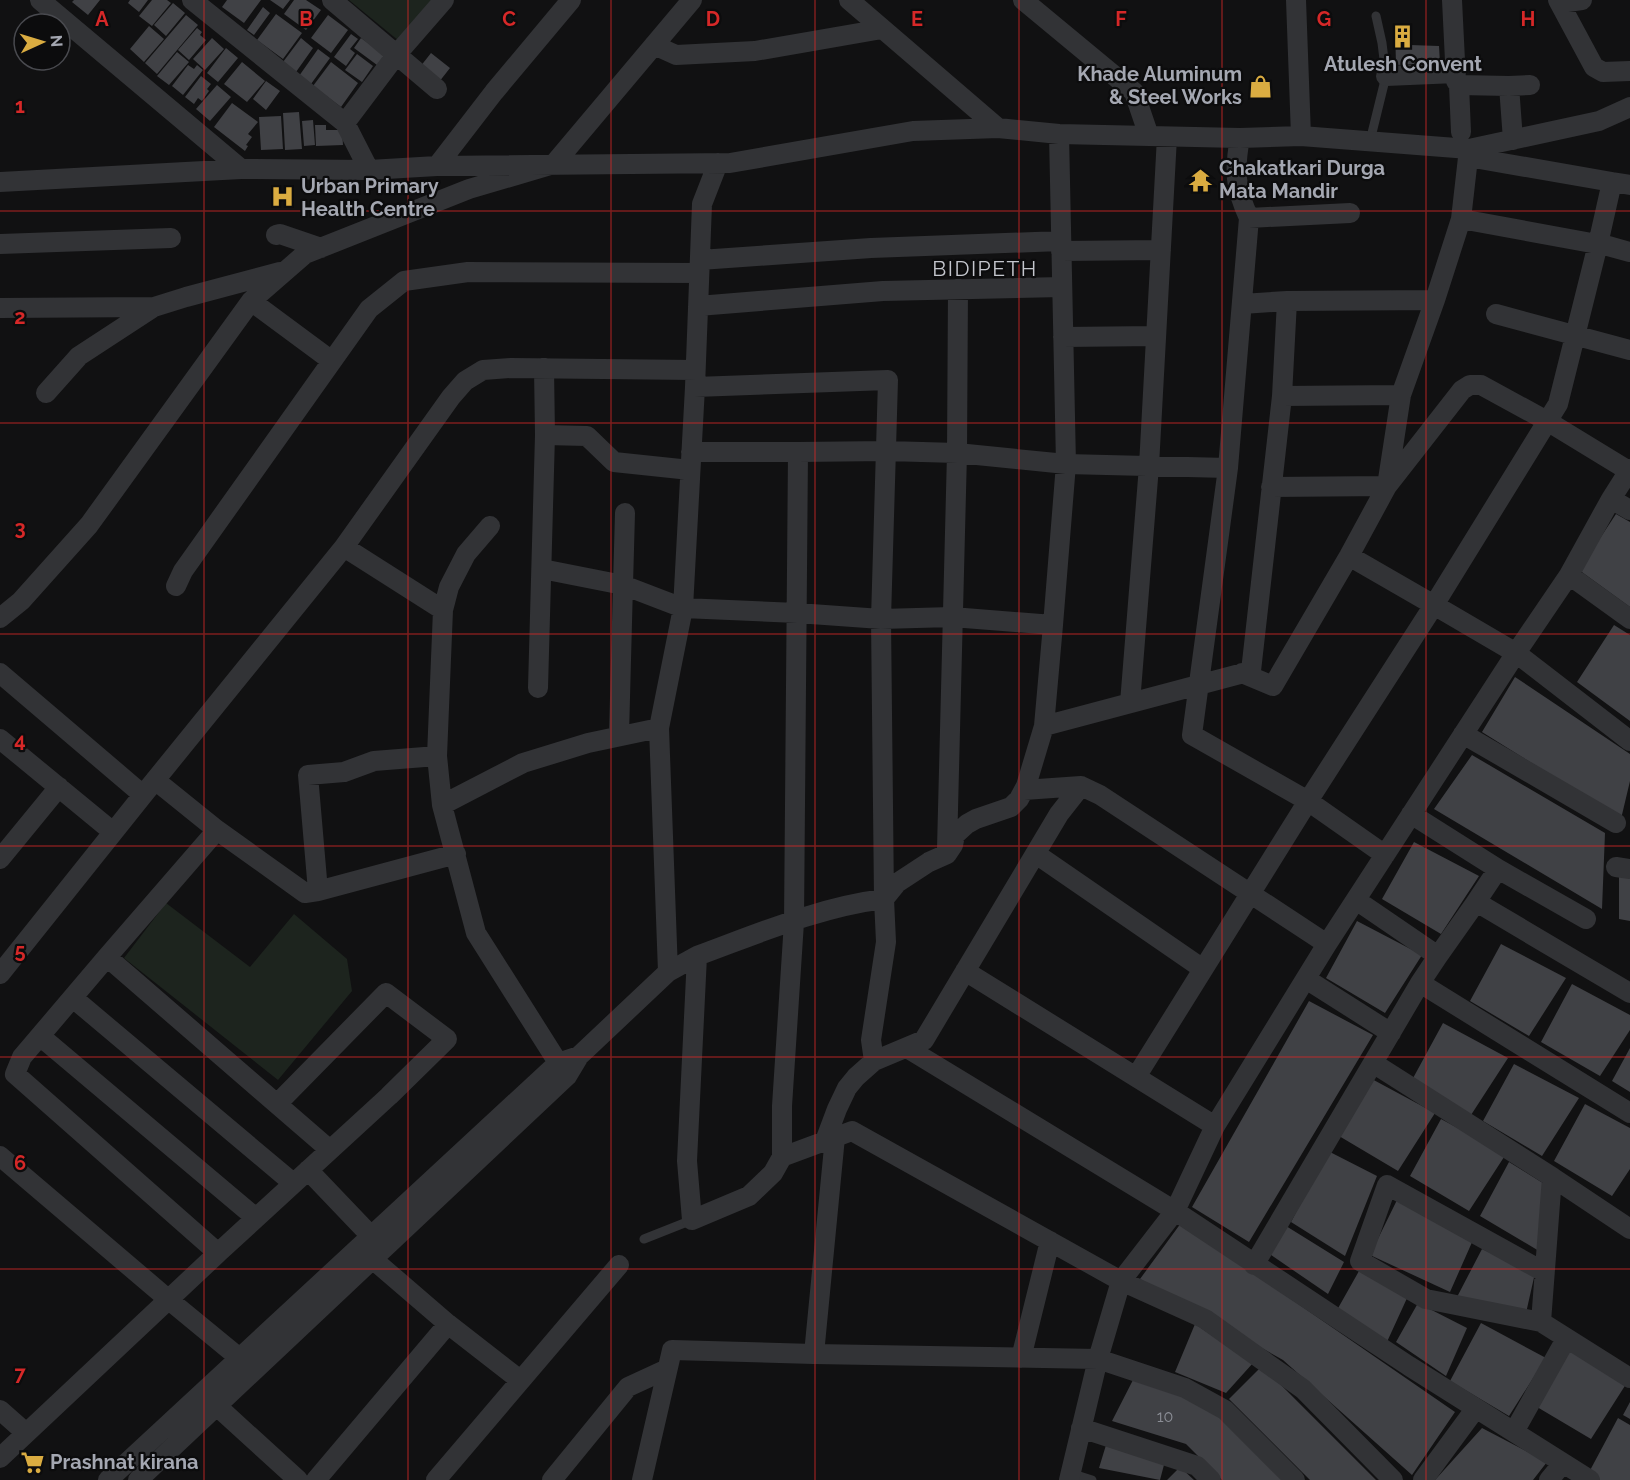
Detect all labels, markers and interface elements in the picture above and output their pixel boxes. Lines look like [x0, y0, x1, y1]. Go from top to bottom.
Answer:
text: A [95, 7, 109, 31]
text: B [299, 7, 313, 31]
text: C [502, 7, 516, 31]
text: D [706, 7, 720, 31]
text: E [911, 7, 923, 31]
text: F [1115, 7, 1127, 31]
text: G [1317, 7, 1331, 31]
text: H [1521, 7, 1535, 31]
north arrow [12, 12, 72, 72]
building icon: Atulesh Convent [1390, 23, 1416, 49]
text: N [47, 34, 66, 48]
place label: Atulesh Convent [1324, 52, 1482, 76]
place label: Khade Aluminum & Steel Works [1077, 62, 1242, 109]
shop icon: Khade Aluminum & Steel Works [1247, 73, 1273, 99]
text: 1 [15, 94, 25, 118]
place label: Chakatkari Durga Mata Mandir [1219, 156, 1385, 203]
temple icon: Chakatkari Durga Mata Mandir [1188, 167, 1214, 193]
place label: Urban Primary Health Centre [301, 174, 439, 221]
hospital icon: Urban Primary Health Centre [270, 184, 296, 210]
district label: BIDIPETH [932, 256, 1038, 281]
text: 2 [14, 305, 26, 329]
text: 3 [14, 516, 26, 540]
text: 4 [14, 728, 26, 752]
text: 5 [14, 939, 26, 963]
text: 6 [14, 1151, 26, 1175]
text: 7 [14, 1362, 26, 1386]
house number: 10 [1157, 1407, 1173, 1426]
supermarket icon: Prashnat kirana [19, 1449, 45, 1475]
place label: Prashnat kirana [50, 1450, 199, 1474]

